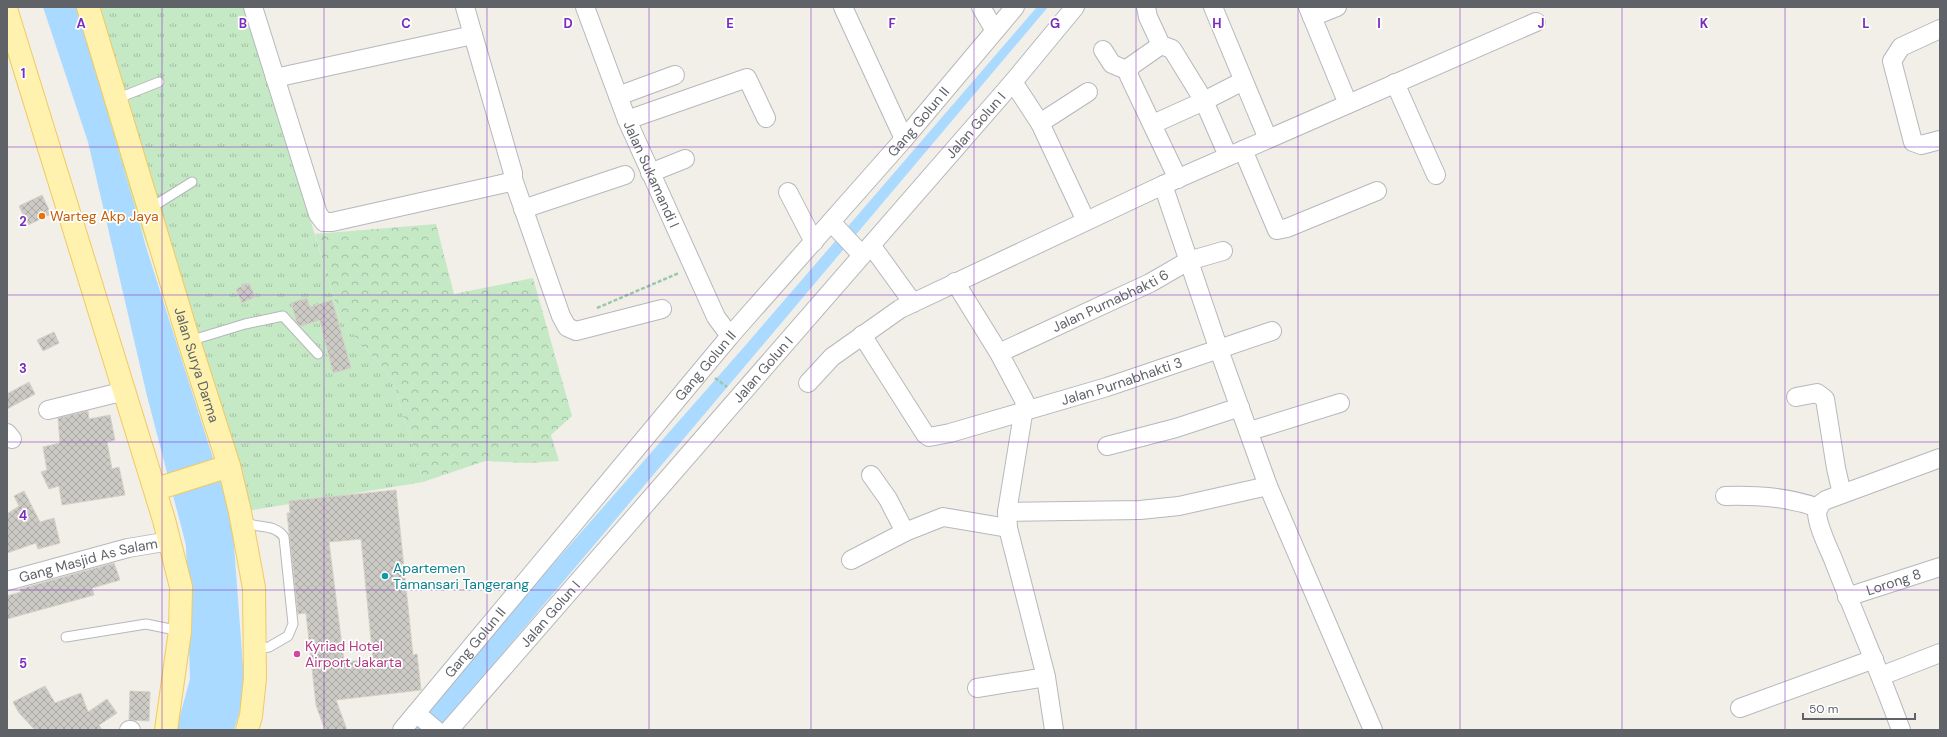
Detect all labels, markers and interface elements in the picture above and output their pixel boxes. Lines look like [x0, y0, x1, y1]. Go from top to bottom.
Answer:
text: A [76, 15, 86, 32]
text: B [239, 15, 247, 32]
text: C [401, 15, 411, 32]
text: D [563, 15, 573, 32]
text: E [726, 15, 734, 32]
text: F [888, 15, 896, 32]
text: G [1050, 15, 1060, 32]
text: H [1212, 15, 1222, 32]
text: I [1377, 15, 1381, 32]
text: J [1537, 15, 1545, 32]
text: K [1700, 15, 1709, 32]
text: L [1862, 15, 1870, 32]
text: 1 [21, 65, 25, 82]
street label: Gang Golun II [884, 83, 953, 160]
street label: Jalan Golun I [942, 88, 1009, 162]
street label: Jalan Sukamandi I [620, 118, 683, 230]
place label: Warteg Akp Jaya [50, 207, 159, 225]
marker: Warteg Akp Jaya [37, 211, 47, 221]
text: 2 [19, 213, 27, 230]
street label: Jalan Purnabhakti 6 [1049, 265, 1172, 336]
street label: Jalan Surya Darma [170, 305, 223, 425]
street label: Gang Golun II [671, 327, 740, 405]
street label: Jalan Golun I [729, 332, 797, 406]
street label: Jalan Purnabhakti 3 [1059, 353, 1185, 409]
text: 3 [19, 360, 27, 377]
text: 4 [19, 507, 27, 524]
street label: Gang Masjid As Salam [17, 534, 159, 586]
place label: Apartemen Tamansari Tangerang [393, 559, 529, 593]
street label: Lorong 8 [1864, 565, 1923, 599]
marker: Apartemen Tamansari Tangerang [380, 571, 390, 581]
street label: Jalan Golun I [516, 577, 584, 651]
street label: Gang Golun II [440, 603, 509, 681]
place label: Kyriad Hotel Airport Jakarta [305, 637, 402, 671]
marker: Kyriad Hotel Airport Jakarta [292, 649, 302, 659]
text: 5 [19, 655, 27, 672]
scale bar [1803, 695, 1915, 721]
text: 50 m [1809, 701, 1838, 717]

